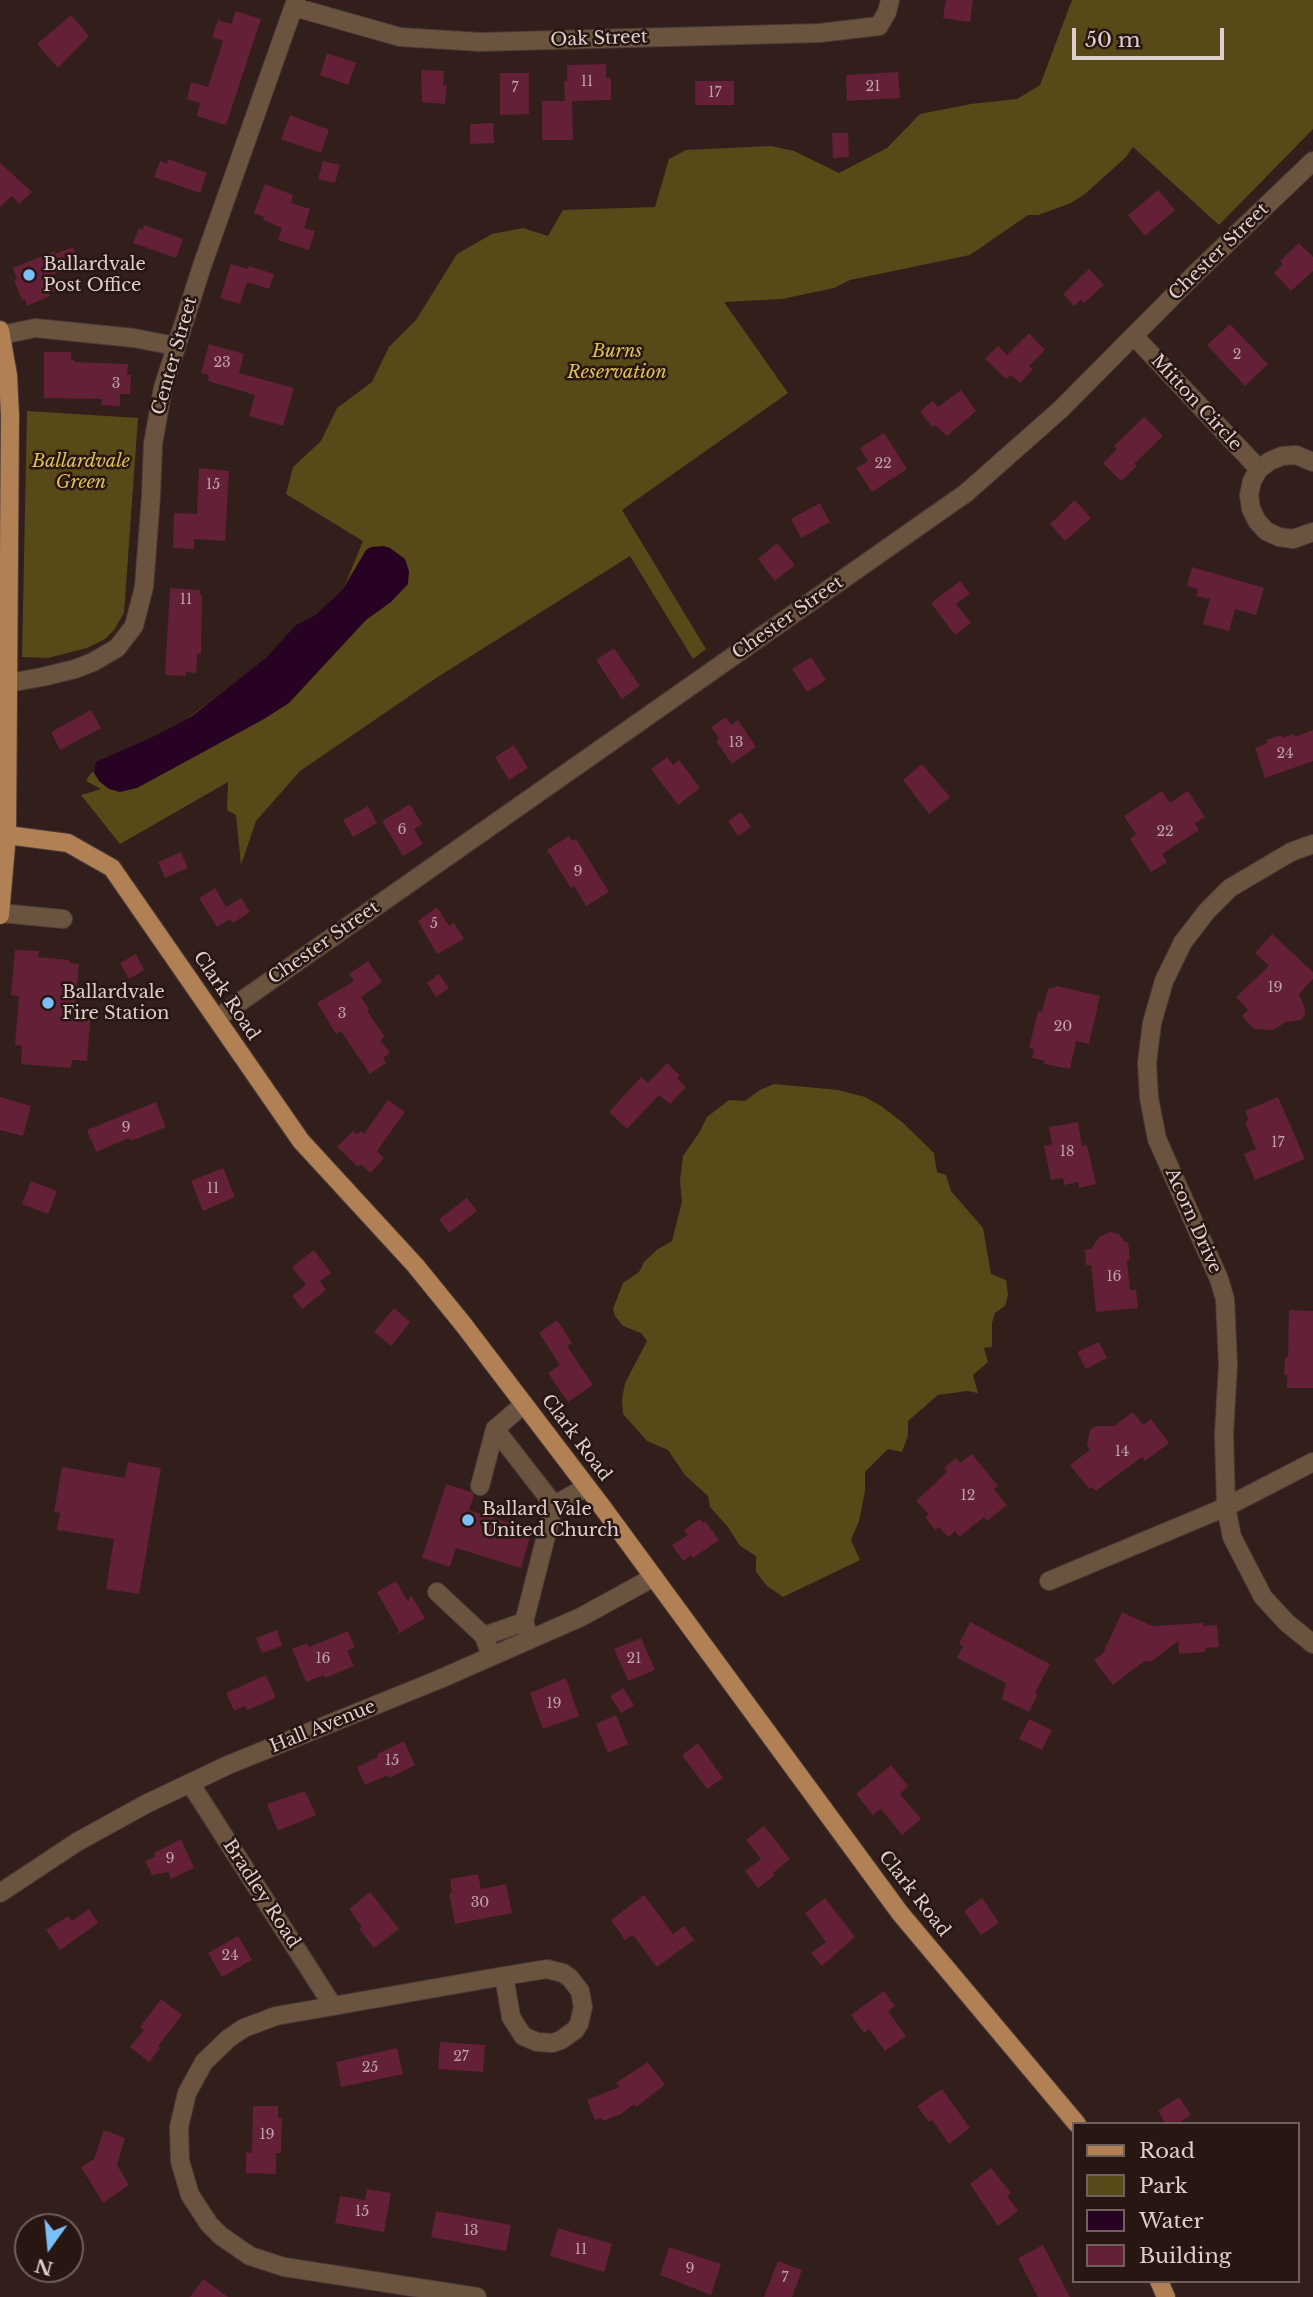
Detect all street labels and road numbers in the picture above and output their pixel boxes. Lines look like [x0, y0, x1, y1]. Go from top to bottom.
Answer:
street label: Oak Street [550, 27, 648, 51]
street label: Chester Street [1165, 199, 1273, 305]
street label: Center Street [148, 294, 202, 418]
street label: Mitton Circle [1146, 350, 1246, 456]
street label: Chester Street [728, 572, 848, 664]
street label: Chester Street [264, 897, 384, 989]
street label: Clark Road [188, 947, 264, 1045]
street label: Acorn Drive [1160, 1165, 1226, 1277]
street label: Clark Road [536, 1390, 616, 1486]
street label: Hall Avenue [267, 1696, 379, 1758]
street label: Bradley Road [218, 1836, 304, 1952]
street label: Clark Road [874, 1847, 954, 1941]

